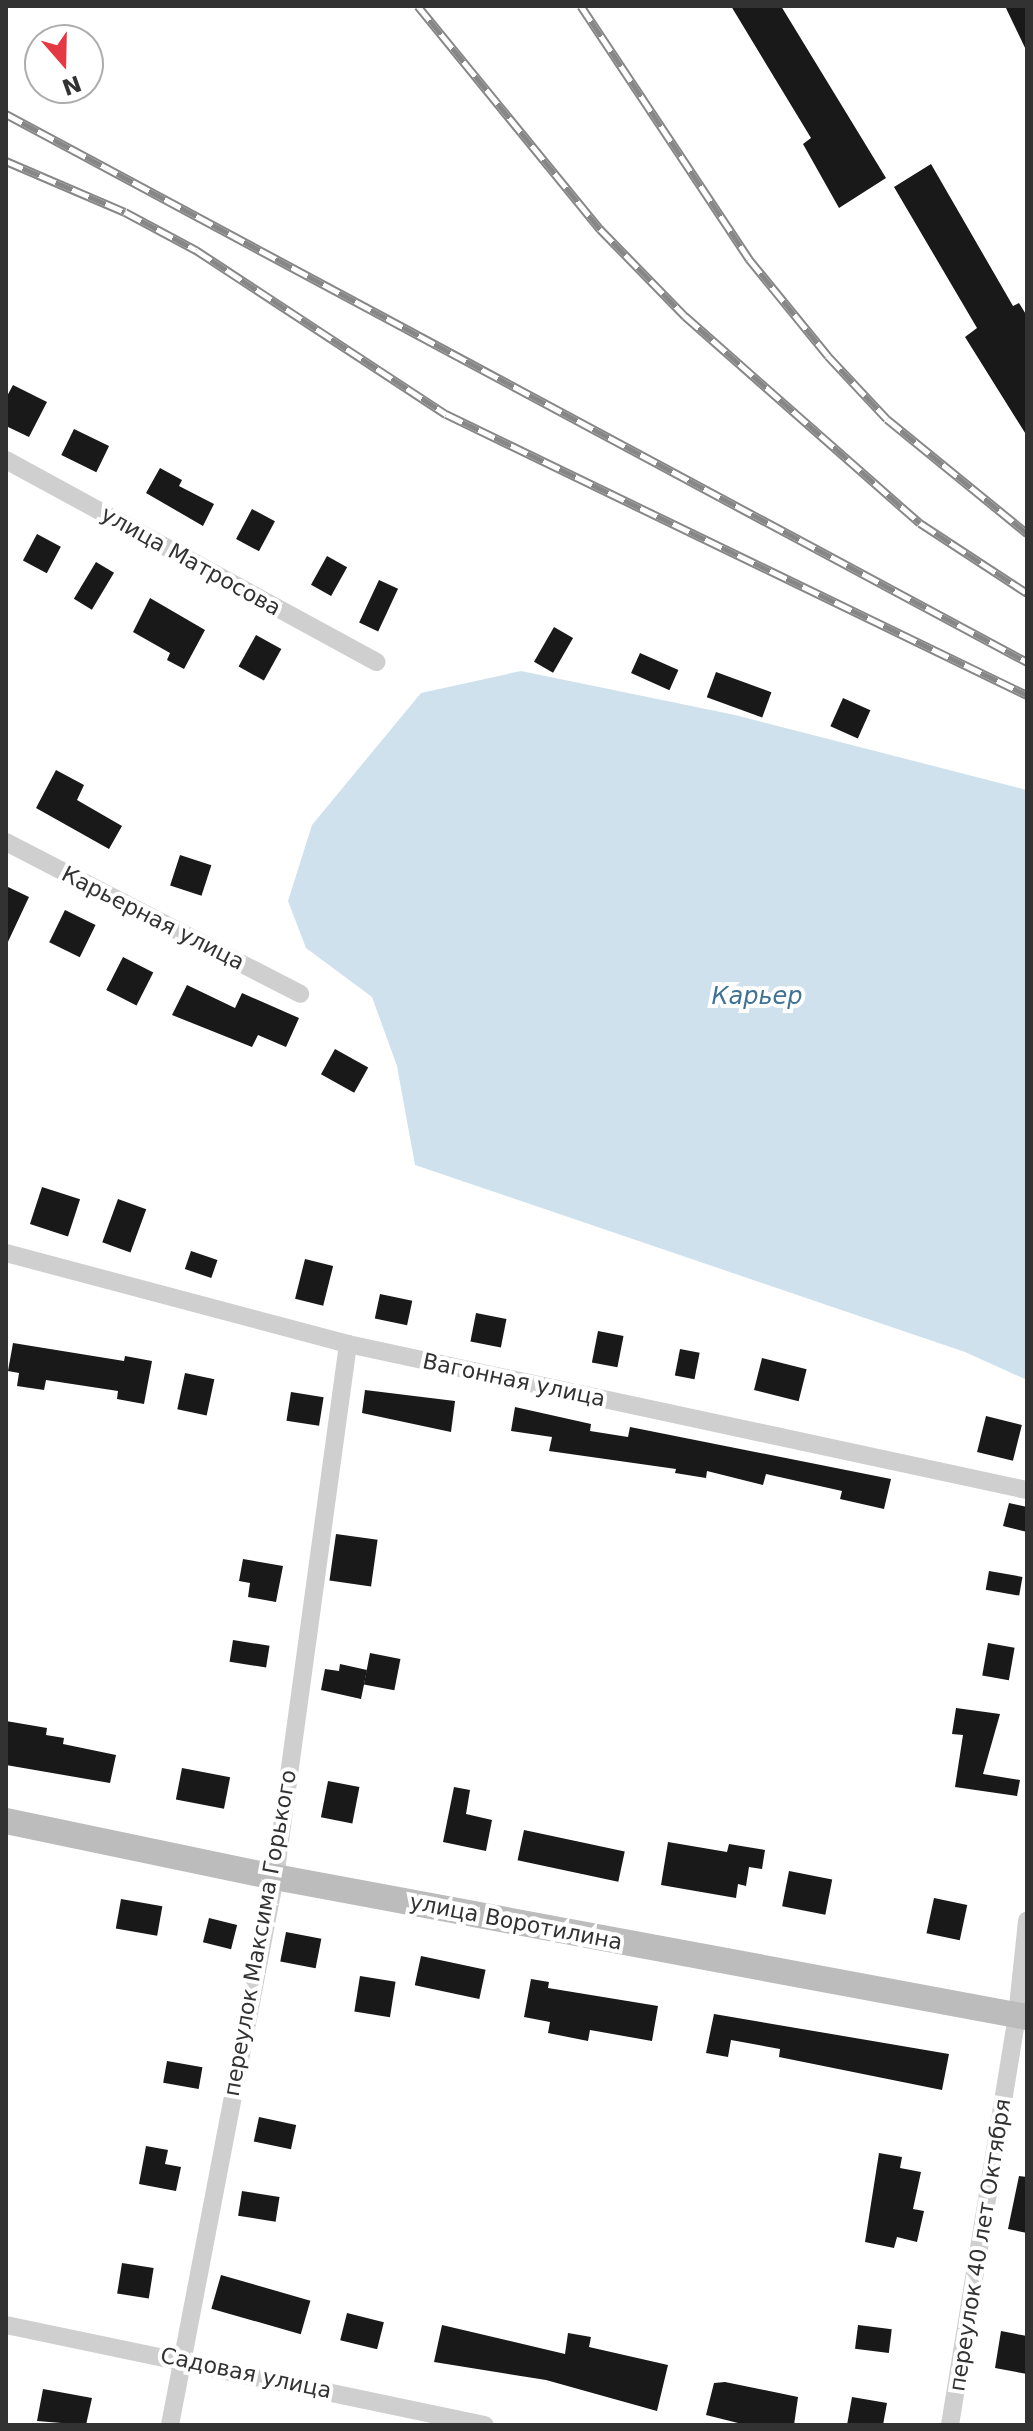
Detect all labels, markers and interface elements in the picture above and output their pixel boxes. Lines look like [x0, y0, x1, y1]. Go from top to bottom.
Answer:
north arrow [24, 24, 104, 104]
text: N [59, 70, 85, 100]
street label: улица Матросова [96, 501, 286, 621]
street label: Карьерная улица [57, 861, 249, 975]
water label: Карьер [711, 983, 803, 1011]
street label: Вагонная улица [420, 1348, 608, 1412]
street label: переулок Максима Горького [218, 1768, 302, 2098]
street label: улица Воротилина [407, 1888, 625, 1956]
street label: переулок 40 лет Октября [944, 2097, 1016, 2393]
street label: Садовая улица [158, 2342, 334, 2404]

